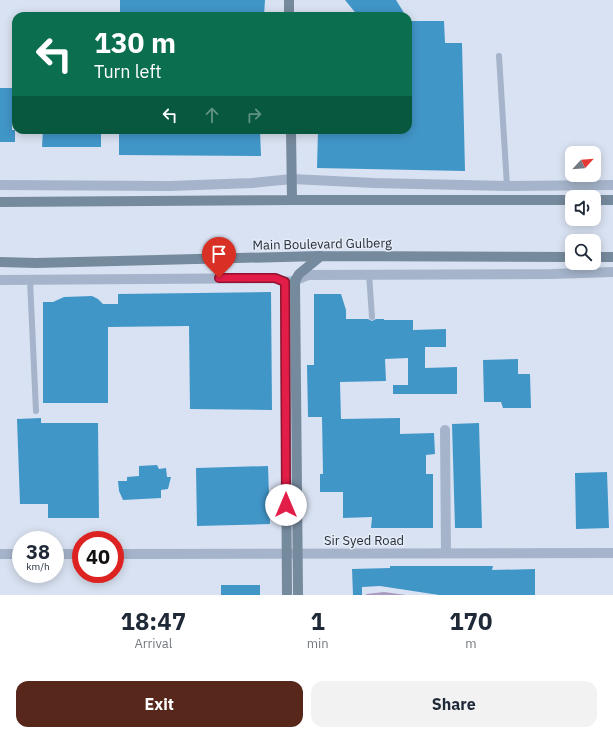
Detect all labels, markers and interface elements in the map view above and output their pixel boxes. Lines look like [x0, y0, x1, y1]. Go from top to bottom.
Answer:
text: 130 m [94, 24, 176, 61]
icon: left [28, 28, 80, 80]
text: Turn left [94, 60, 162, 83]
icon: left [159, 104, 181, 126]
icon: ahead [201, 104, 223, 126]
icon: right [243, 104, 265, 126]
north arrow [565, 146, 601, 182]
map controls [565, 146, 601, 270]
button: sound [565, 190, 601, 226]
street label: Main Boulevard Gulberg [252, 234, 392, 254]
button: search [565, 234, 601, 270]
pin [202, 237, 236, 278]
icon: arrive [208, 243, 230, 265]
position arrow [265, 484, 307, 526]
speed limit sign: 40 [72, 531, 124, 583]
street label: Sir Syed Road [324, 532, 404, 549]
text: 38 [26, 538, 50, 565]
text: km/h [26, 560, 50, 573]
text: 18:47 [121, 605, 186, 637]
text: 1 [310, 605, 325, 637]
text: 170 [449, 605, 492, 637]
text: Arrival [134, 635, 172, 652]
text: min [307, 635, 329, 652]
text: m [465, 635, 476, 652]
button: Exit [16, 681, 303, 727]
button: Share [311, 681, 597, 727]

